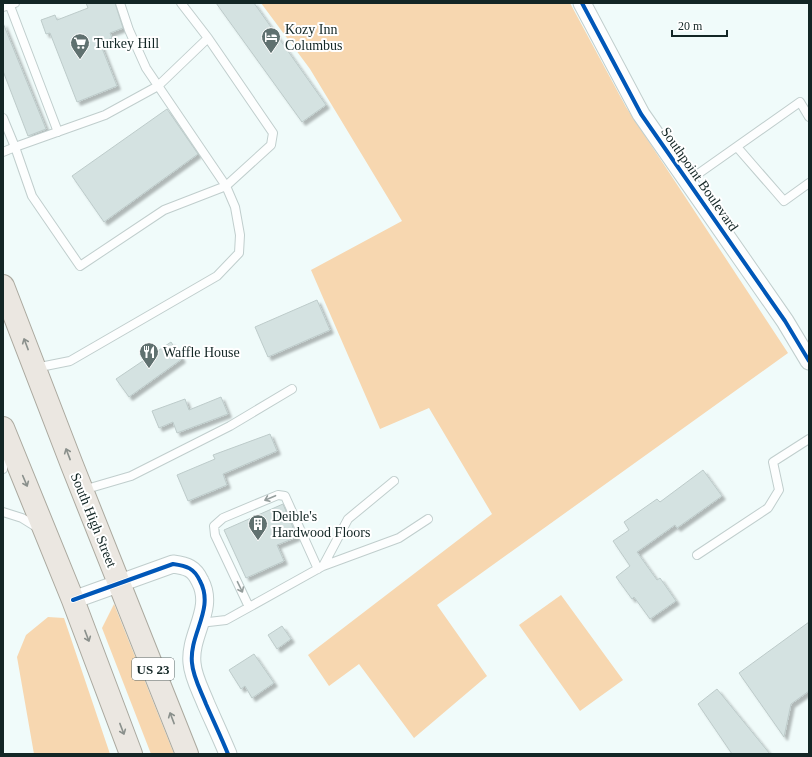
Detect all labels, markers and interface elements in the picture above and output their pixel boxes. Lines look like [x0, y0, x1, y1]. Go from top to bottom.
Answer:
scale bar [672, 12, 727, 38]
text: 20 m [678, 19, 703, 33]
place label: Kozy Inn Columbus [285, 22, 343, 53]
hotel icon: Kozy Inn Columbus [260, 26, 282, 54]
supermarket icon: Turkey Hill [69, 32, 91, 60]
place label: Turkey Hill [94, 36, 159, 51]
street label: Southpoint Boulevard [658, 124, 741, 234]
one-way arrow [21, 338, 29, 350]
restaurant icon: Waffle House [138, 341, 160, 369]
place label: Waffle House [163, 345, 240, 360]
one-way arrow [64, 449, 72, 461]
street label: South High Street [68, 471, 119, 570]
one-way arrow [21, 474, 29, 486]
one-way arrow [265, 495, 277, 502]
place label: Deible's Hardwood Floors [272, 509, 370, 540]
building icon: Deible's Hardwood Floors [247, 513, 269, 541]
one-way arrow [236, 580, 244, 592]
one-way arrow [83, 630, 91, 642]
road number: US 23 [132, 658, 174, 680]
one-way arrow [168, 712, 176, 724]
one-way arrow [118, 723, 126, 735]

